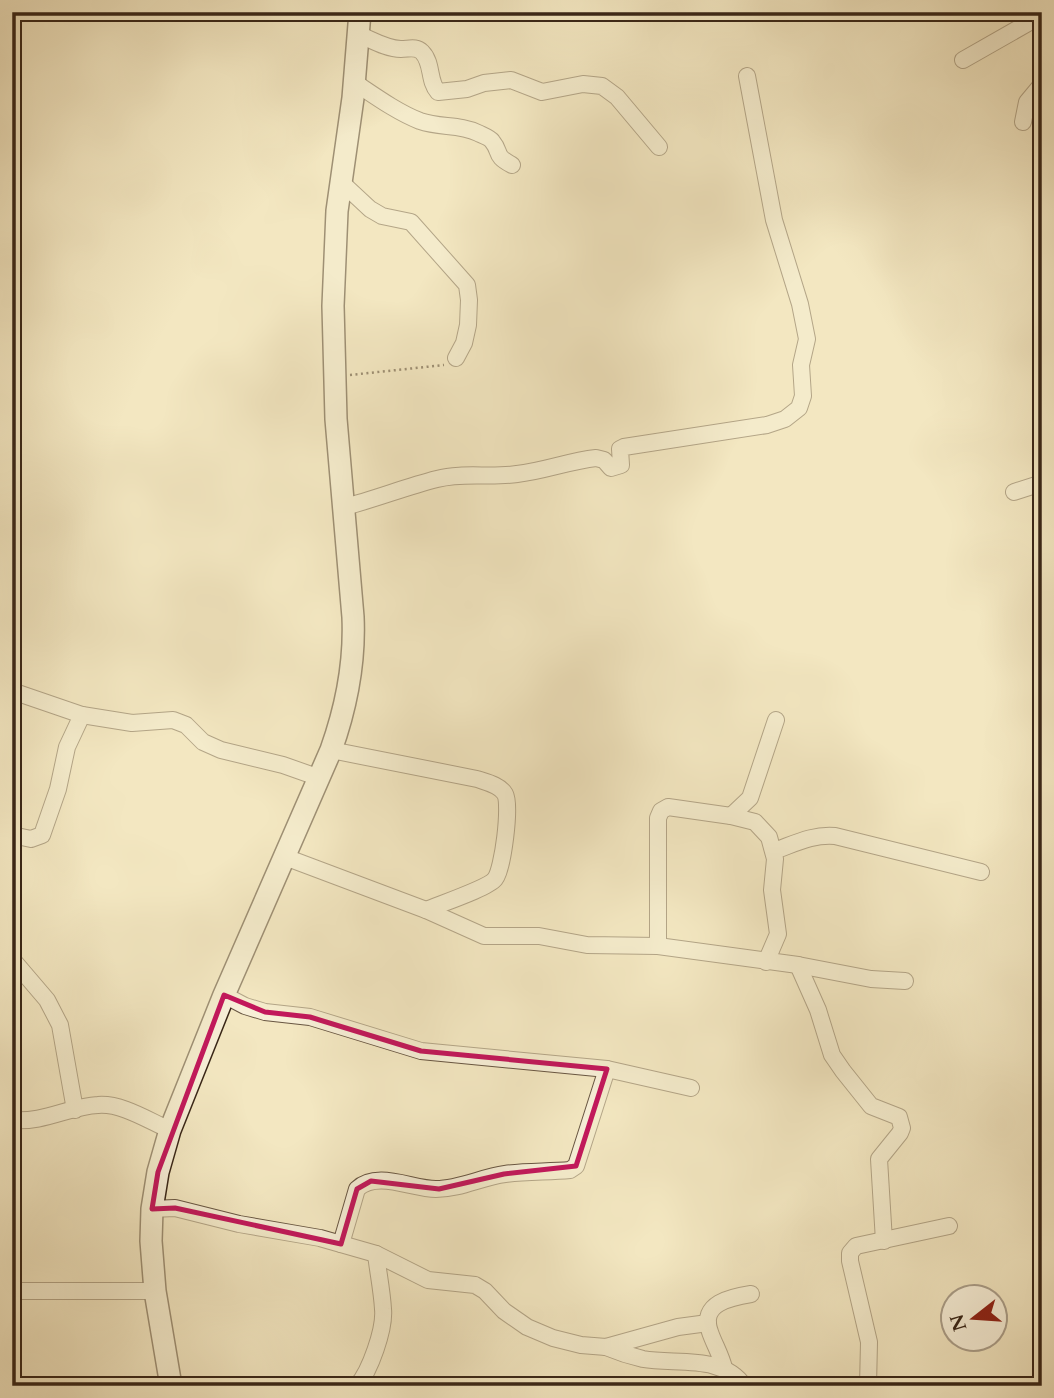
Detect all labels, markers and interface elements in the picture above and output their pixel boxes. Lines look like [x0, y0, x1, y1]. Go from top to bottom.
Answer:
north arrow [939, 1282, 1009, 1352]
text: N [944, 1311, 974, 1334]

